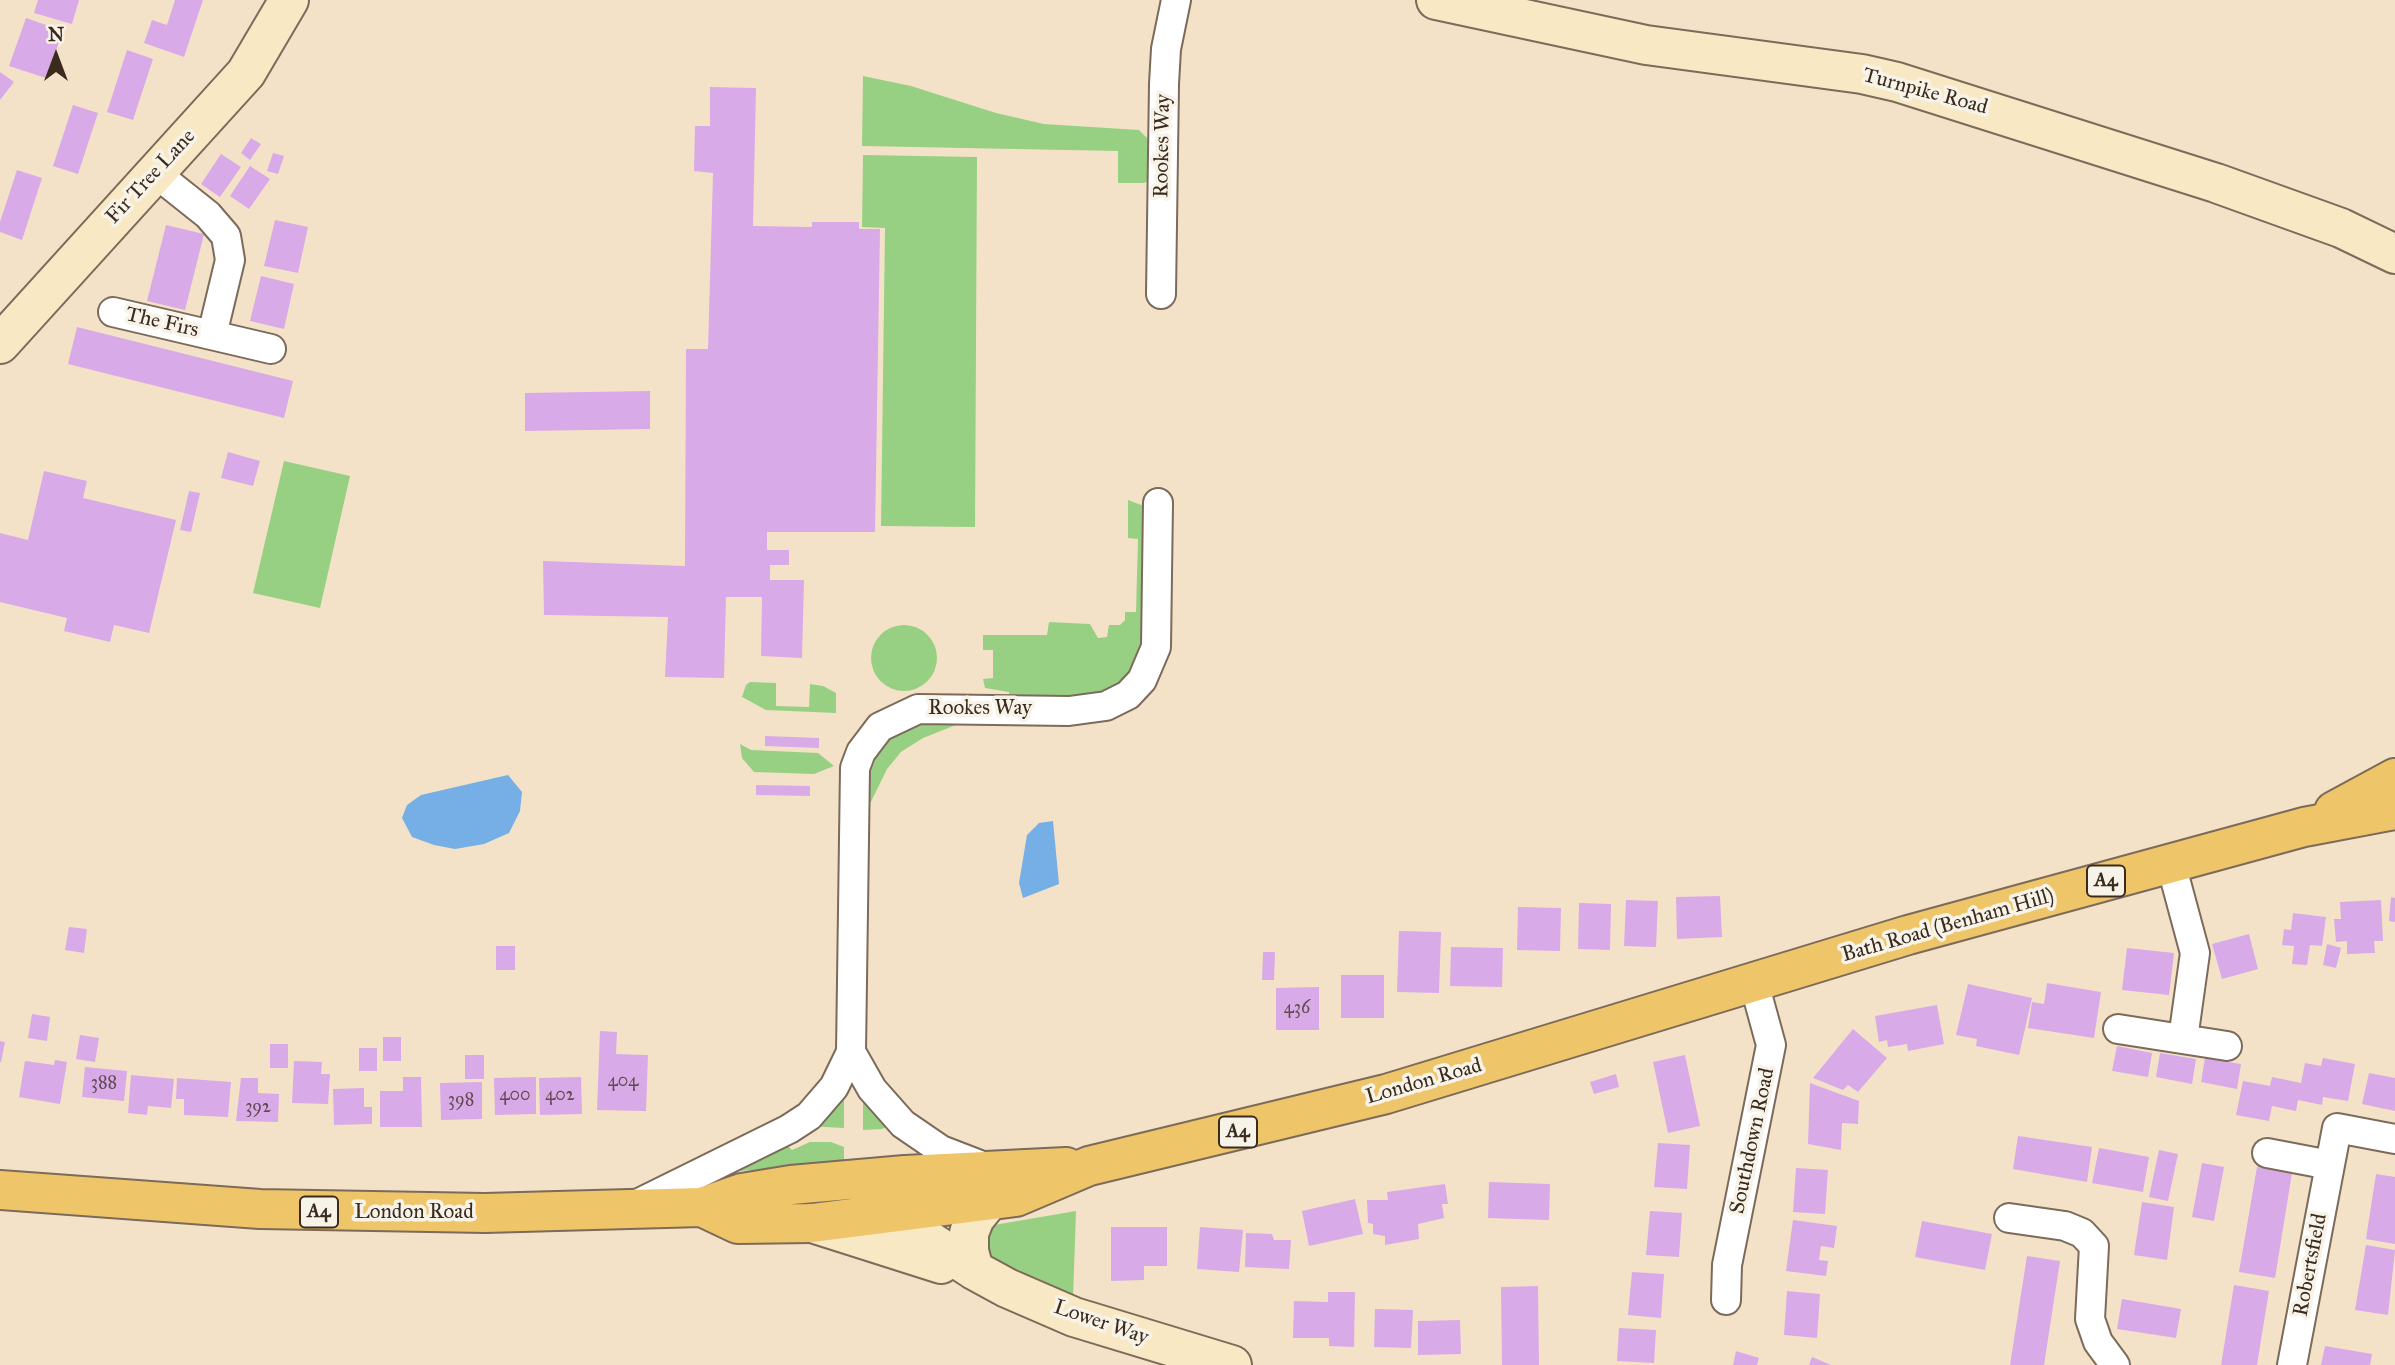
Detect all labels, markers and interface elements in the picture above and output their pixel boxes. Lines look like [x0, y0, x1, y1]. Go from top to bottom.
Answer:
north arrow [21, 21, 91, 91]
text: N [48, 23, 64, 46]
street label: Turnpike Road [1860, 63, 1990, 121]
street label: Rookes Way [1149, 94, 1177, 198]
street label: Fir Tree Lane [101, 125, 201, 229]
street label: The Firs [123, 302, 201, 344]
street label: Rookes Way [928, 696, 1032, 722]
road number: A4 [2087, 866, 2125, 897]
street label: Bath Road (Benham Hill) [1839, 884, 2057, 968]
house number: 436 [1284, 998, 1310, 1020]
street label: London Road [1363, 1053, 1485, 1111]
street label: Southdown Road [1725, 1066, 1781, 1216]
house number: 404 [608, 1071, 638, 1093]
house number: 388 [91, 1073, 117, 1095]
house number: 400 [500, 1085, 530, 1107]
house number: 402 [545, 1085, 575, 1107]
house number: 398 [448, 1090, 474, 1112]
house number: 392 [245, 1097, 271, 1119]
road number: A4 [1219, 1116, 1257, 1148]
road number: A4 [300, 1196, 338, 1228]
street label: London Road [354, 1200, 474, 1226]
street label: Robertsfield [2289, 1211, 2333, 1319]
street label: Lower Way [1050, 1295, 1152, 1351]

